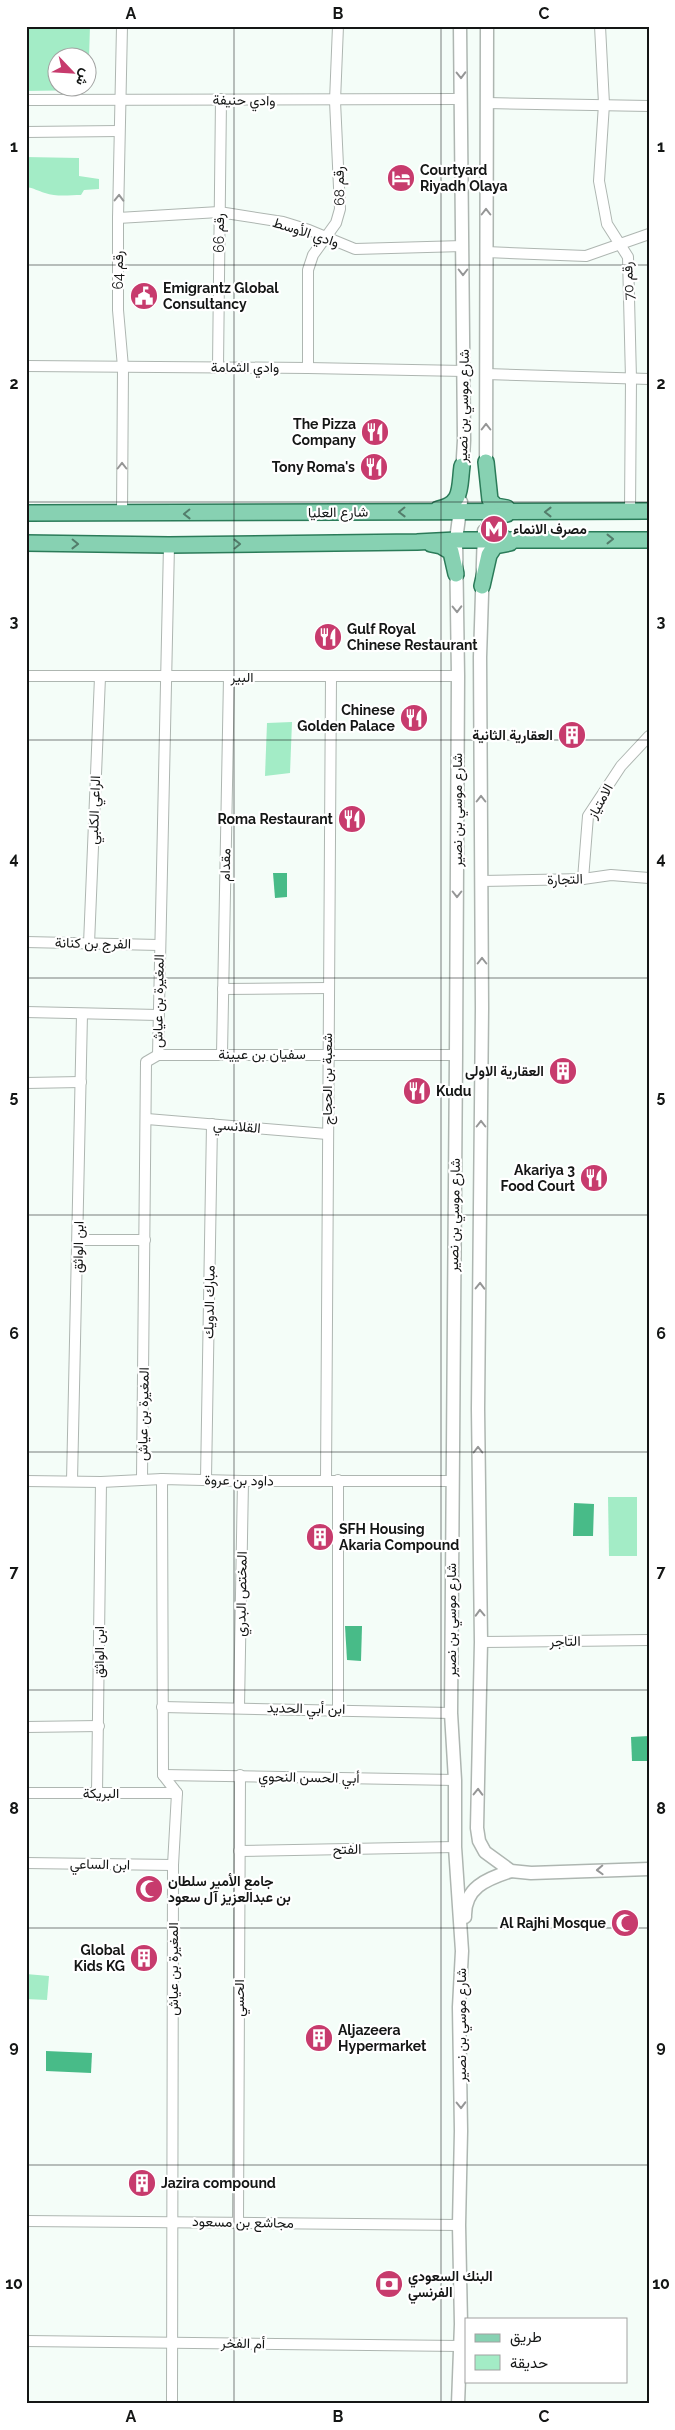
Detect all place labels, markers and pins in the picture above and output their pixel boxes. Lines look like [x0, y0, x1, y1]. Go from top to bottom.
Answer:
place label: Courtyard Riyadh Olaya [420, 162, 508, 194]
hotel icon: Courtyard Riyadh Olaya [386, 163, 416, 193]
place label: Emigrantz Global Consultancy [163, 280, 279, 312]
public building icon: Emigrantz Global Consultancy [129, 281, 159, 311]
place label: The Pizza Company [292, 416, 356, 448]
restaurant icon: The Pizza Company [360, 417, 390, 447]
restaurant icon: Tony Roma's [359, 452, 389, 482]
place label: Tony Roma's [272, 459, 355, 475]
metro station icon: مصرف الانماء [479, 514, 509, 544]
place label: مصرف الانماء [513, 521, 587, 538]
place label: Gulf Royal Chinese Restaurant [347, 621, 478, 653]
restaurant icon: Gulf Royal Chinese Restaurant [313, 622, 343, 652]
place label: Chinese Golden Palace [297, 702, 396, 734]
restaurant icon: Chinese Golden Palace [399, 703, 429, 733]
building icon: العقارية الثانية [557, 720, 587, 750]
place label: العقارية الثانية [472, 727, 553, 744]
restaurant icon: Roma Restaurant [337, 804, 367, 834]
place label: Roma Restaurant [217, 811, 334, 827]
building icon: العقارية الاولى [548, 1056, 578, 1086]
place label: العقارية الاولى [465, 1063, 544, 1080]
restaurant icon: Kudu [402, 1076, 432, 1106]
place label: Kudu [436, 1083, 472, 1099]
place label: Akariya 3 Food Court [501, 1162, 576, 1194]
restaurant icon: Akariya 3 Food Court [579, 1163, 609, 1193]
place label: SFH Housing Akaria Compound [339, 1521, 459, 1553]
building icon: SFH Housing Akaria Compound [305, 1522, 335, 1552]
place label: جامع الأمير سلطان بن عبدالعزيز آل سعود [168, 1873, 291, 1906]
mosque icon: جامع الأمير سلطان بن عبدالعزيز آل سعود [134, 1874, 164, 1904]
mosque icon: Al Rajhi Mosque [610, 1908, 640, 1938]
place label: Al Rajhi Mosque [500, 1915, 607, 1931]
place label: Global Kids KG [74, 1942, 126, 1974]
building icon: Global Kids KG [129, 1943, 159, 1973]
place label: Aljazeera Hypermarket [338, 2022, 427, 2054]
building icon: Aljazeera Hypermarket [304, 2023, 334, 2053]
building icon: Jazira compound [127, 2168, 157, 2198]
place label: Jazira compound [161, 2175, 276, 2191]
place label: البنك السعودي الفرنسي [408, 2268, 493, 2304]
bank icon: البنك السعودي الفرنسي [374, 2269, 404, 2299]

